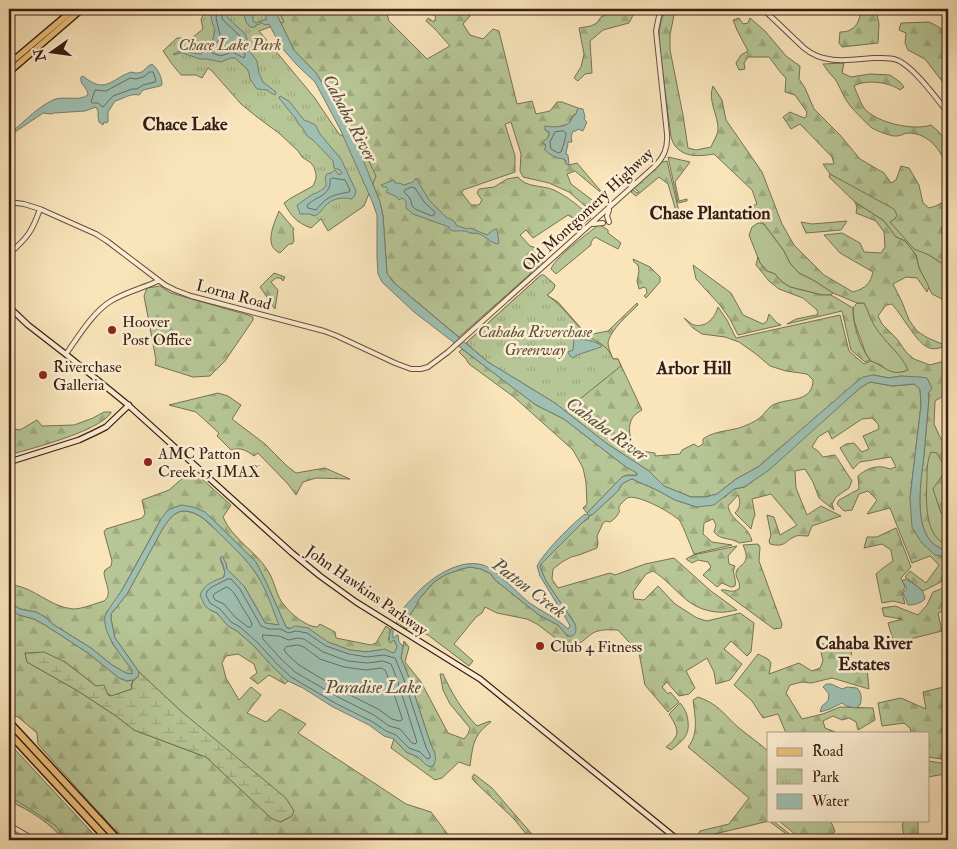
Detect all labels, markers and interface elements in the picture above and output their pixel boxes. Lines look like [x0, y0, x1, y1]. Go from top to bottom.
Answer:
north arrow [28, 28, 78, 78]
park label: Chace Lake Park [179, 35, 282, 55]
text: N [30, 46, 50, 64]
water label: Cahaba River [317, 71, 383, 167]
district label: Chace Lake [143, 113, 228, 136]
street label: Old Montgomery Highway [518, 143, 658, 276]
district label: Chase Plantation [650, 202, 771, 225]
street label: Lorna Road [194, 275, 274, 315]
place label: Hoover Post Office [122, 312, 192, 350]
park label: Cahaba Riverchase Greenway [478, 322, 593, 360]
marker: Hoover Post Office [106, 324, 118, 336]
place label: Riverchase Galleria [53, 357, 122, 395]
district label: Arbor Hill [656, 357, 732, 380]
marker: Riverchase Galleria [37, 369, 49, 381]
water label: Cahaba River [561, 392, 653, 468]
place label: AMC Patton Creek 15 IMAX [157, 444, 261, 482]
marker: AMC Patton Creek 15 IMAX [142, 456, 154, 468]
street label: John Hawkins Parkway [300, 541, 432, 642]
water label: Patton Creek [487, 553, 570, 624]
district label: Cahaba River Estates [816, 632, 913, 676]
place label: Club 4 Fitness [550, 637, 642, 657]
marker: Club 4 Fitness [534, 640, 546, 652]
water label: Paradise Lake [324, 676, 422, 699]
legend [767, 732, 930, 822]
text: Road [812, 742, 844, 761]
text: Park [812, 768, 839, 787]
text: Water [811, 792, 849, 811]

